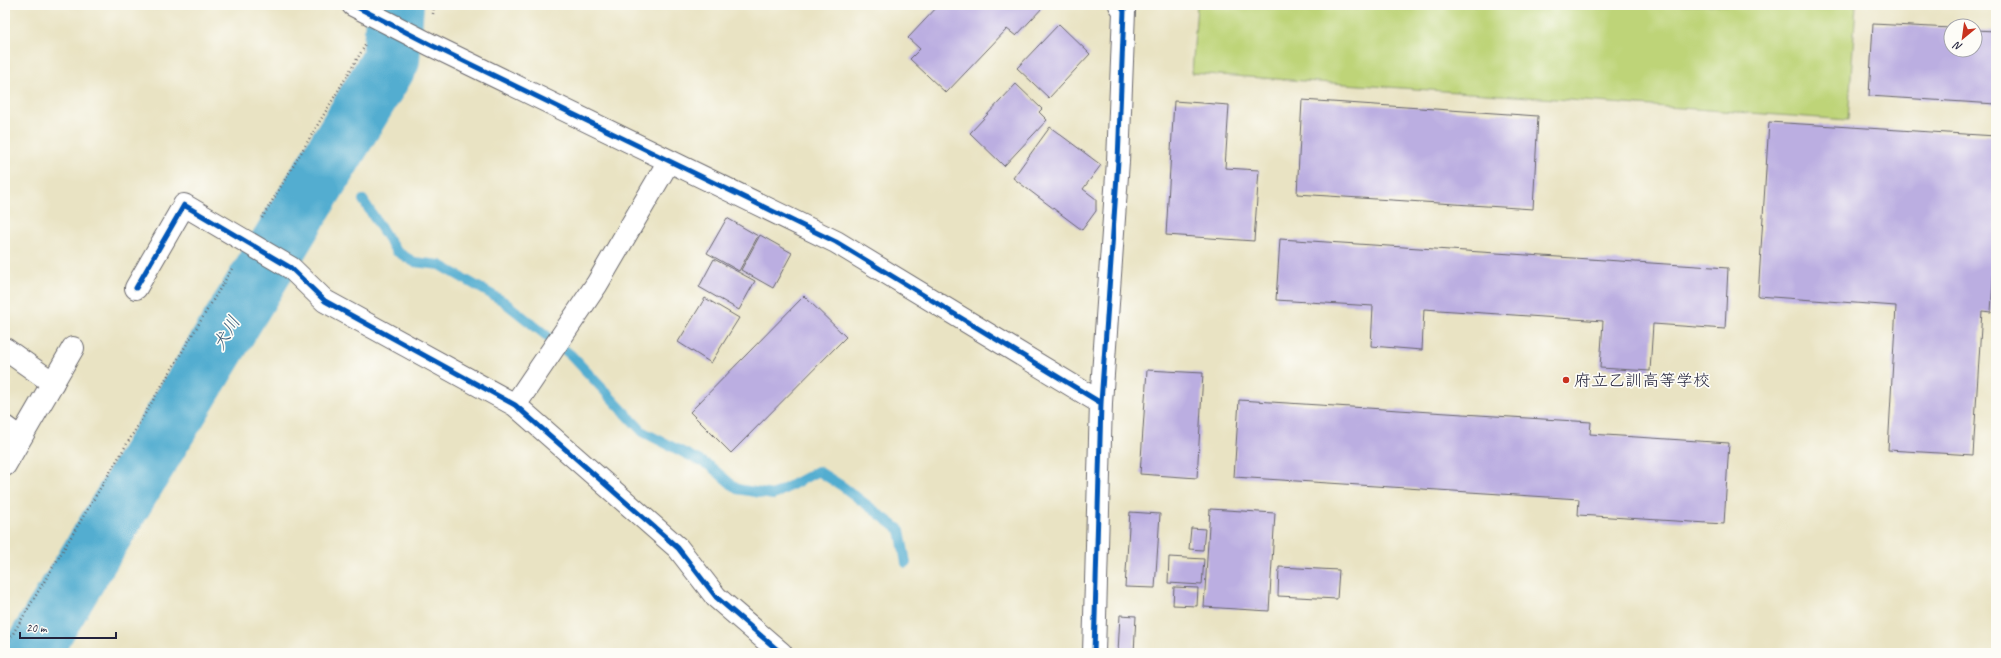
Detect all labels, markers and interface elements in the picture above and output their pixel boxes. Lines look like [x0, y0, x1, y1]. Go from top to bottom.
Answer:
north arrow [1943, 18, 1983, 58]
text: N [1950, 38, 1965, 55]
water label: 犬川 [207, 312, 245, 354]
place label: 府立乙訓高等学校 [1574, 370, 1710, 391]
marker: 府立乙訓高等学校 [1561, 375, 1571, 385]
scale bar [20, 614, 116, 640]
text: 20 m [26, 620, 48, 636]

